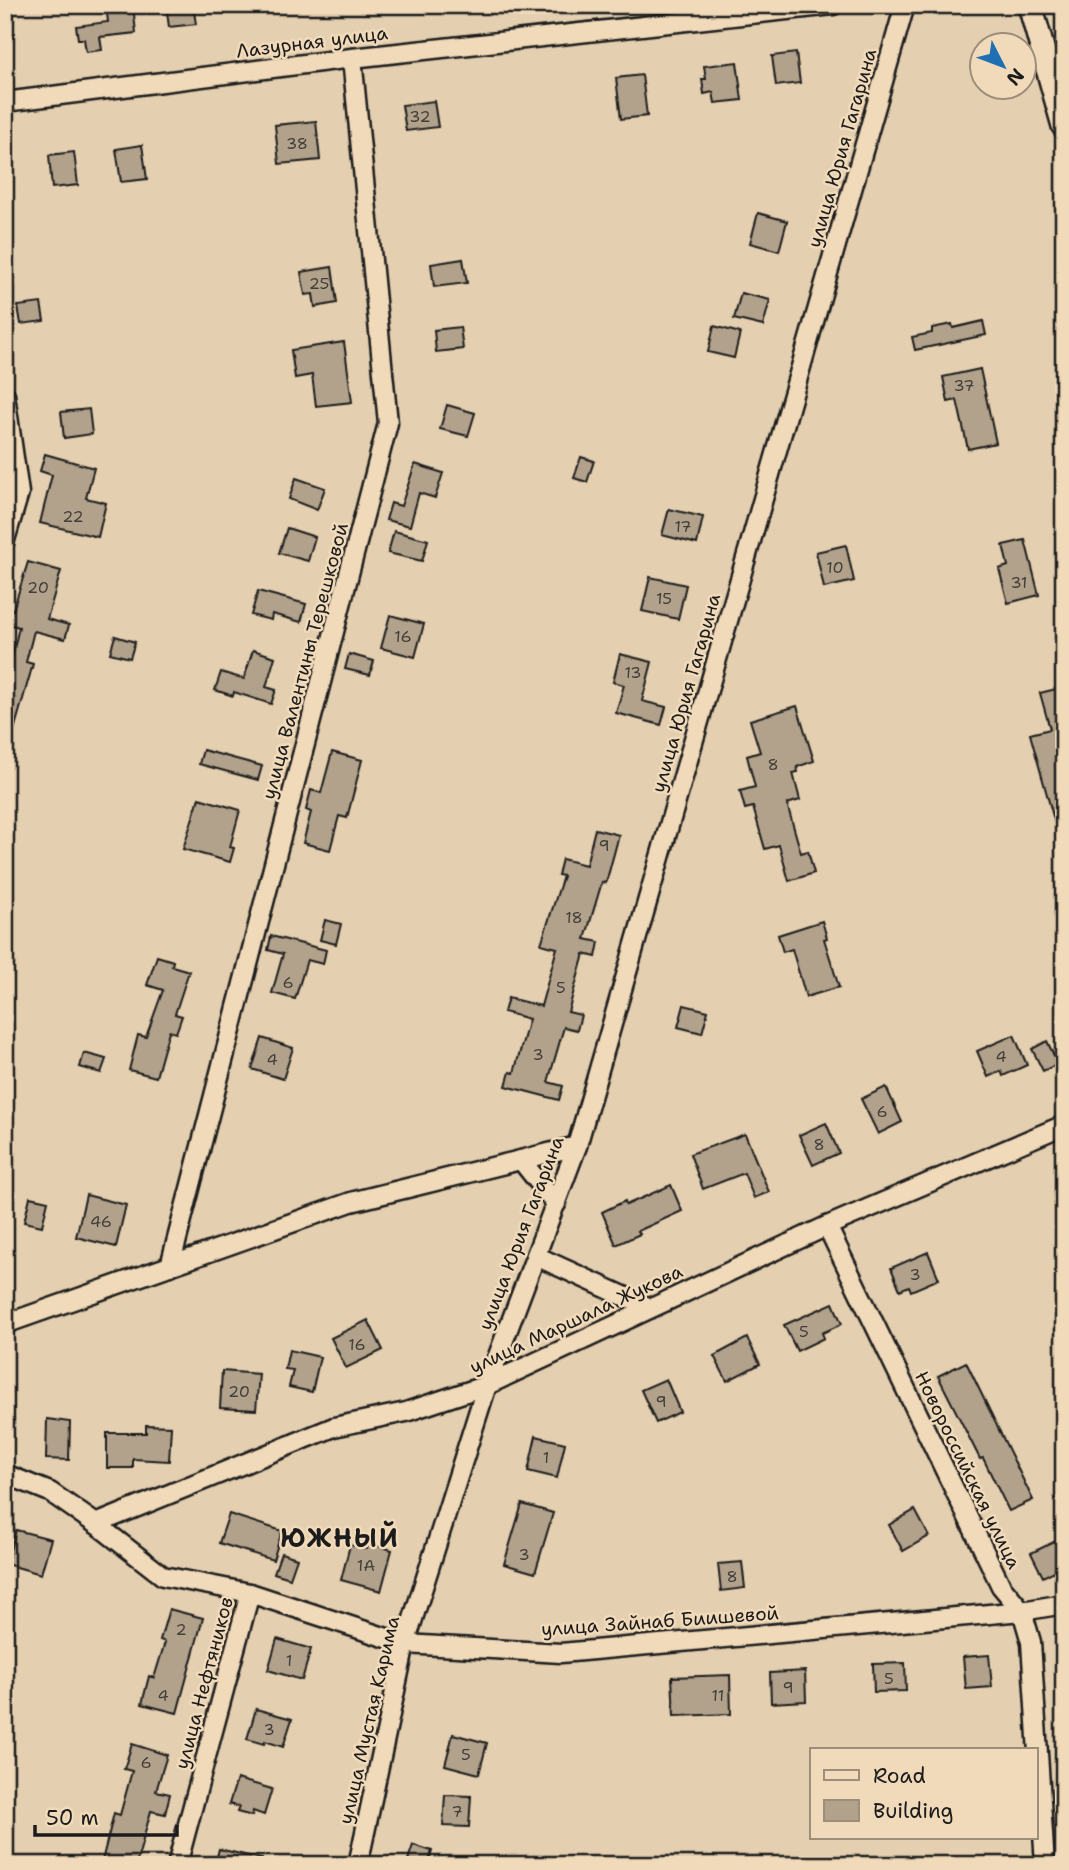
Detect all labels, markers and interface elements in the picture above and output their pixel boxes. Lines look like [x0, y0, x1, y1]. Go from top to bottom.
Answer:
street label: Лазурная улица [235, 20, 389, 64]
north arrow [968, 32, 1038, 102]
street label: улица Юрия Гагарина [802, 45, 882, 250]
text: N [1001, 63, 1030, 91]
house number: 32 [409, 106, 431, 127]
house number: 38 [286, 133, 308, 154]
house number: 25 [309, 273, 329, 294]
house number: 37 [953, 375, 975, 396]
house number: 22 [62, 506, 84, 527]
house number: 17 [674, 516, 692, 537]
street label: улица Валентины Терешковой [256, 520, 354, 802]
house number: 10 [826, 557, 844, 578]
house number: 31 [1010, 572, 1028, 593]
house number: 20 [27, 577, 49, 598]
house number: 15 [656, 588, 672, 609]
street label: улица Юрия Гагарина [646, 590, 726, 795]
house number: 16 [394, 626, 412, 647]
house number: 13 [624, 662, 642, 683]
house number: 8 [767, 754, 779, 775]
house number: 9 [598, 835, 610, 856]
house number: 18 [565, 907, 583, 928]
house number: 6 [282, 972, 294, 993]
house number: 5 [556, 977, 566, 998]
house number: 3 [532, 1044, 544, 1065]
house number: 4 [995, 1046, 1007, 1067]
house number: 4 [266, 1049, 278, 1070]
house number: 6 [876, 1101, 888, 1122]
street label: улица Юрия Гагарина [472, 1132, 570, 1334]
house number: 8 [813, 1134, 825, 1155]
house number: 46 [90, 1211, 112, 1232]
street label: улица Маршала Жукова [465, 1259, 687, 1379]
house number: 3 [909, 1264, 921, 1285]
house number: 5 [799, 1321, 809, 1342]
house number: 16 [348, 1334, 366, 1355]
street label: Новороссийская улица [909, 1367, 1027, 1573]
house number: 20 [228, 1381, 250, 1402]
house number: 9 [655, 1391, 667, 1412]
house number: 1 [543, 1447, 549, 1468]
district label: ЮЖНЫЙ [280, 1520, 400, 1555]
house number: 3 [518, 1544, 530, 1565]
house number: 1А [357, 1555, 375, 1576]
house number: 8 [726, 1566, 738, 1587]
street label: улица Нефтяников [169, 1594, 239, 1772]
street label: улица Зайнаб Биишевой [540, 1600, 780, 1642]
street label: улица Мустая Карима [333, 1613, 405, 1827]
house number: 2 [175, 1619, 187, 1640]
house number: 1 [286, 1650, 292, 1671]
house number: 5 [884, 1668, 894, 1689]
house number: 9 [782, 1677, 794, 1698]
house number: 4 [157, 1685, 169, 1706]
house number: 11 [712, 1685, 724, 1706]
house number: 3 [263, 1719, 275, 1740]
house number: 5 [461, 1744, 471, 1765]
legend [810, 1748, 1038, 1839]
house number: 6 [140, 1752, 152, 1773]
text: Road [873, 1762, 926, 1790]
scale bar [35, 1793, 177, 1837]
text: Building [873, 1797, 953, 1825]
house number: 7 [451, 1801, 463, 1822]
text: 50 m [46, 1804, 99, 1832]

